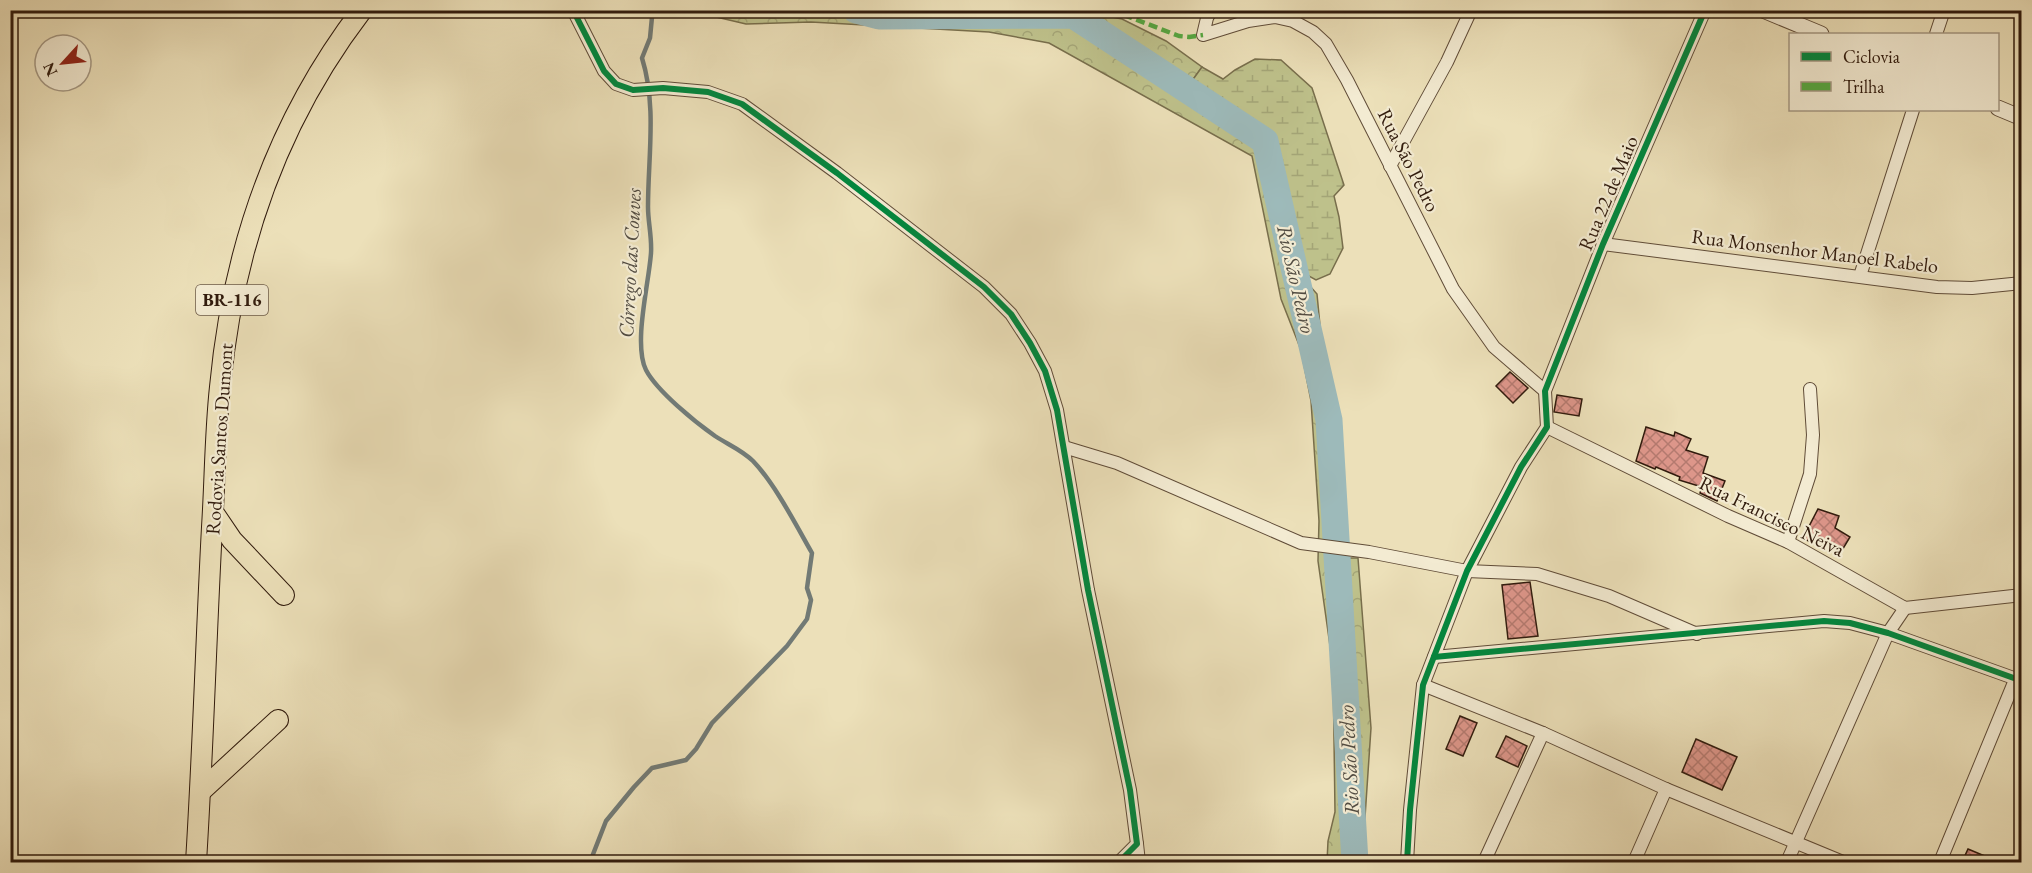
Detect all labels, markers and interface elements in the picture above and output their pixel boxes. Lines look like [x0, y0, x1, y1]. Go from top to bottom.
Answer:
north arrow [33, 33, 93, 93]
legend [1789, 33, 1999, 111]
text: Ciclovia [1843, 45, 1901, 68]
text: N [38, 59, 62, 80]
text: Trilha [1843, 75, 1885, 98]
street label: Rua São Pedro [1372, 104, 1446, 216]
street label: Rua 22 de Maio [1572, 132, 1644, 254]
water label: Córrego das Couves [612, 187, 647, 338]
water label: Rio São Pedro [1271, 222, 1322, 336]
street label: Rua Monsenhor Manoel Rabelo [1690, 223, 1940, 279]
road number: BR-116 [196, 285, 268, 315]
street label: Rodovia Santos Dumont [199, 342, 239, 536]
street label: Rua Francisco Neiva [1695, 470, 1849, 562]
water label: Rio São Pedro [1332, 704, 1365, 816]

